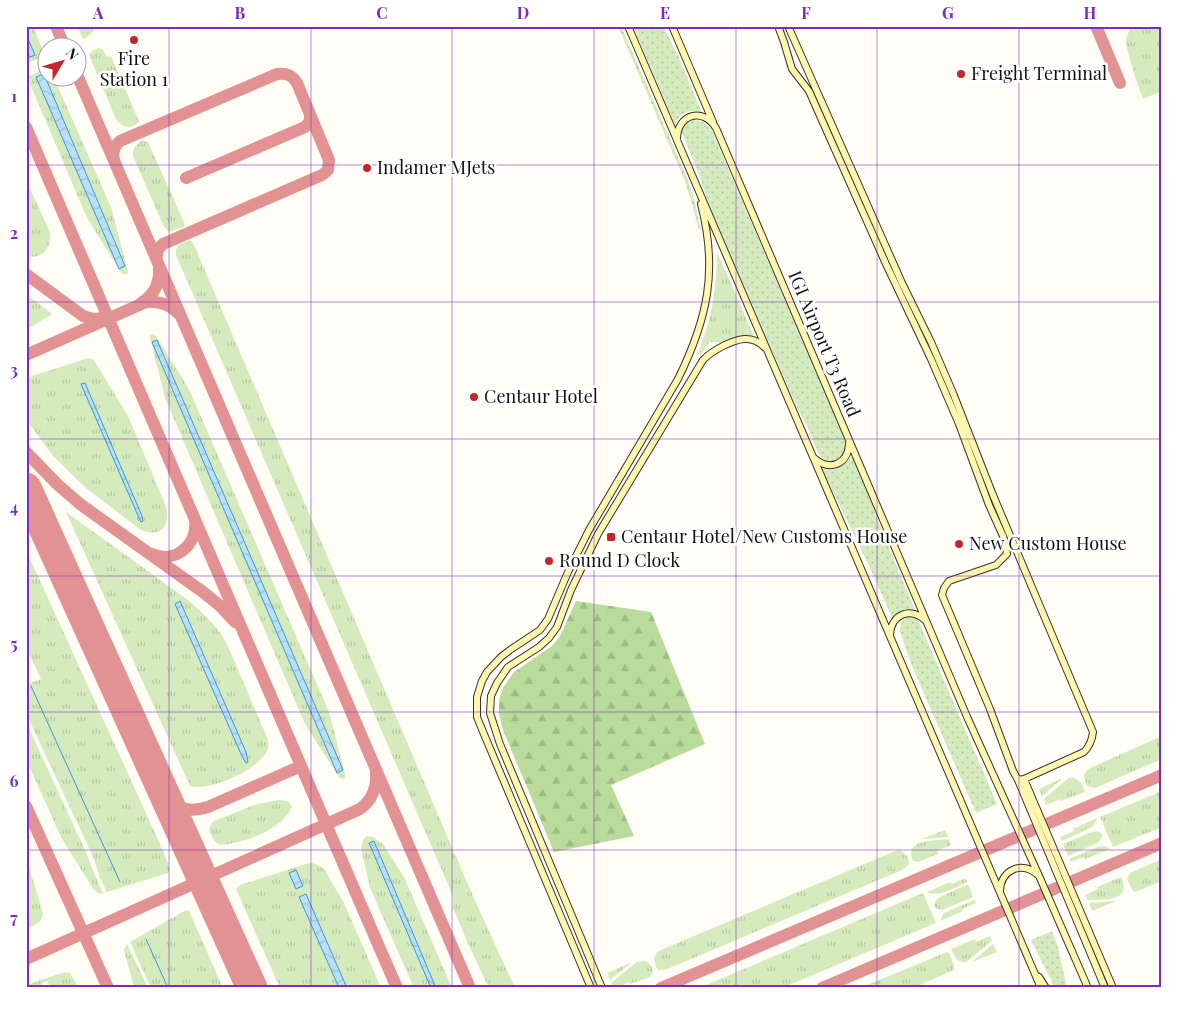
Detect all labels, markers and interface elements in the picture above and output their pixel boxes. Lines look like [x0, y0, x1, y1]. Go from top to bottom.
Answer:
text: A [92, 2, 104, 23]
text: B [235, 2, 246, 23]
text: C [376, 2, 388, 23]
text: D [517, 2, 529, 23]
text: E [660, 2, 670, 23]
text: F [801, 2, 811, 23]
text: G [942, 2, 954, 23]
text: H [1084, 2, 1097, 23]
marker: Fire Station 1 [128, 34, 140, 46]
north arrow [38, 38, 88, 88]
text: N [62, 44, 83, 64]
place label: Fire Station 1 [100, 46, 169, 91]
place label: Freight Terminal [971, 61, 1107, 85]
marker: Freight Terminal [955, 68, 967, 80]
text: 1 [11, 85, 17, 106]
place label: Indamer MJets [377, 155, 495, 179]
marker: Indamer MJets [361, 162, 373, 174]
text: 2 [10, 222, 18, 243]
street label: IGI Airport T3 Road [783, 267, 867, 421]
text: 3 [10, 359, 18, 380]
place label: Centaur Hotel [484, 384, 598, 408]
marker: Centaur Hotel [468, 391, 480, 403]
text: 4 [10, 496, 18, 517]
place label: Centaur Hotel/New Customs House [621, 524, 907, 548]
marker: Centaur Hotel/New Customs House [605, 531, 617, 543]
place label: New Custom House [969, 531, 1127, 555]
marker: New Custom House [953, 538, 965, 550]
place label: Round D Clock [559, 548, 680, 572]
marker: Round D Clock [543, 555, 555, 567]
text: 5 [10, 633, 18, 654]
text: 6 [10, 770, 19, 791]
text: 7 [10, 907, 18, 928]

